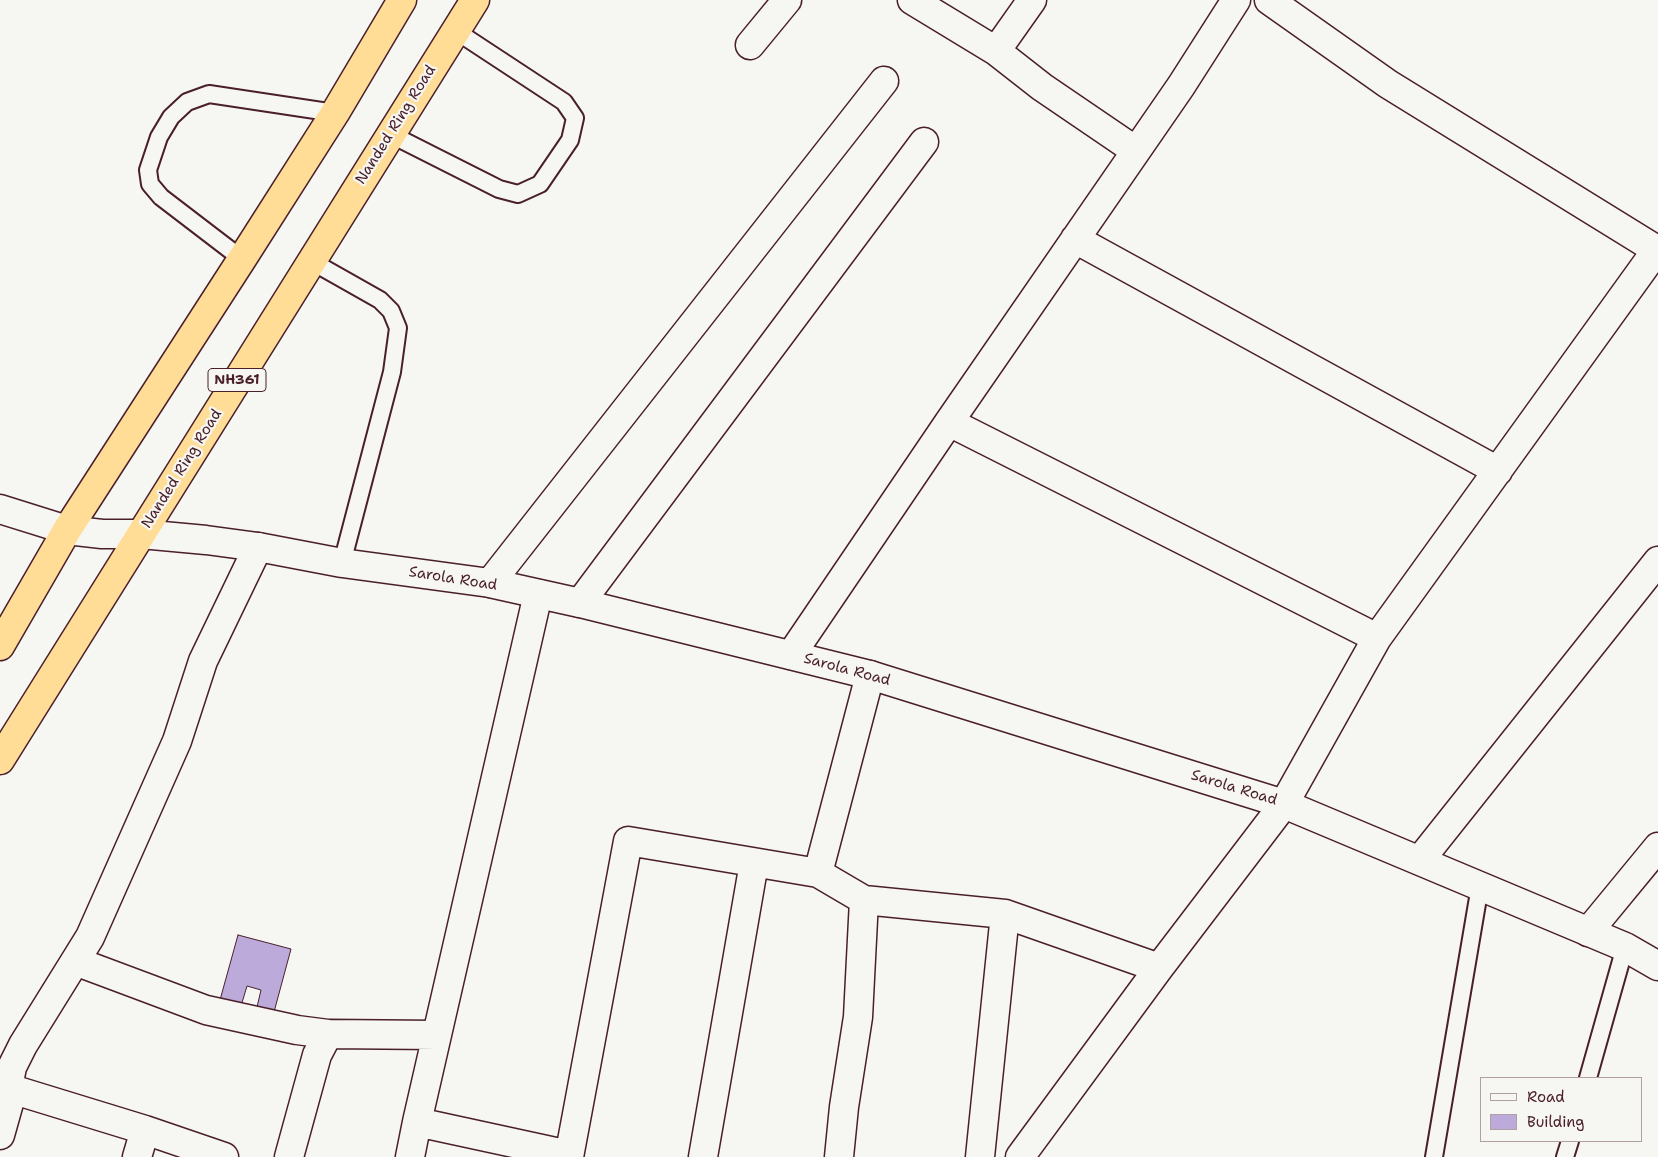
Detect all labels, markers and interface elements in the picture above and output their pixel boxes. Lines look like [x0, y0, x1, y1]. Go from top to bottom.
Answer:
street label: Nanded Ring Road [352, 62, 440, 188]
road number: NH361 [208, 368, 266, 392]
street label: Nanded Ring Road [138, 406, 226, 532]
street label: Sarola Road [408, 563, 498, 595]
street label: Sarola Road [802, 650, 892, 690]
street label: Sarola Road [1189, 766, 1279, 810]
legend [1480, 1077, 1643, 1142]
text: Road [1527, 1087, 1565, 1107]
text: Building [1527, 1112, 1584, 1132]

